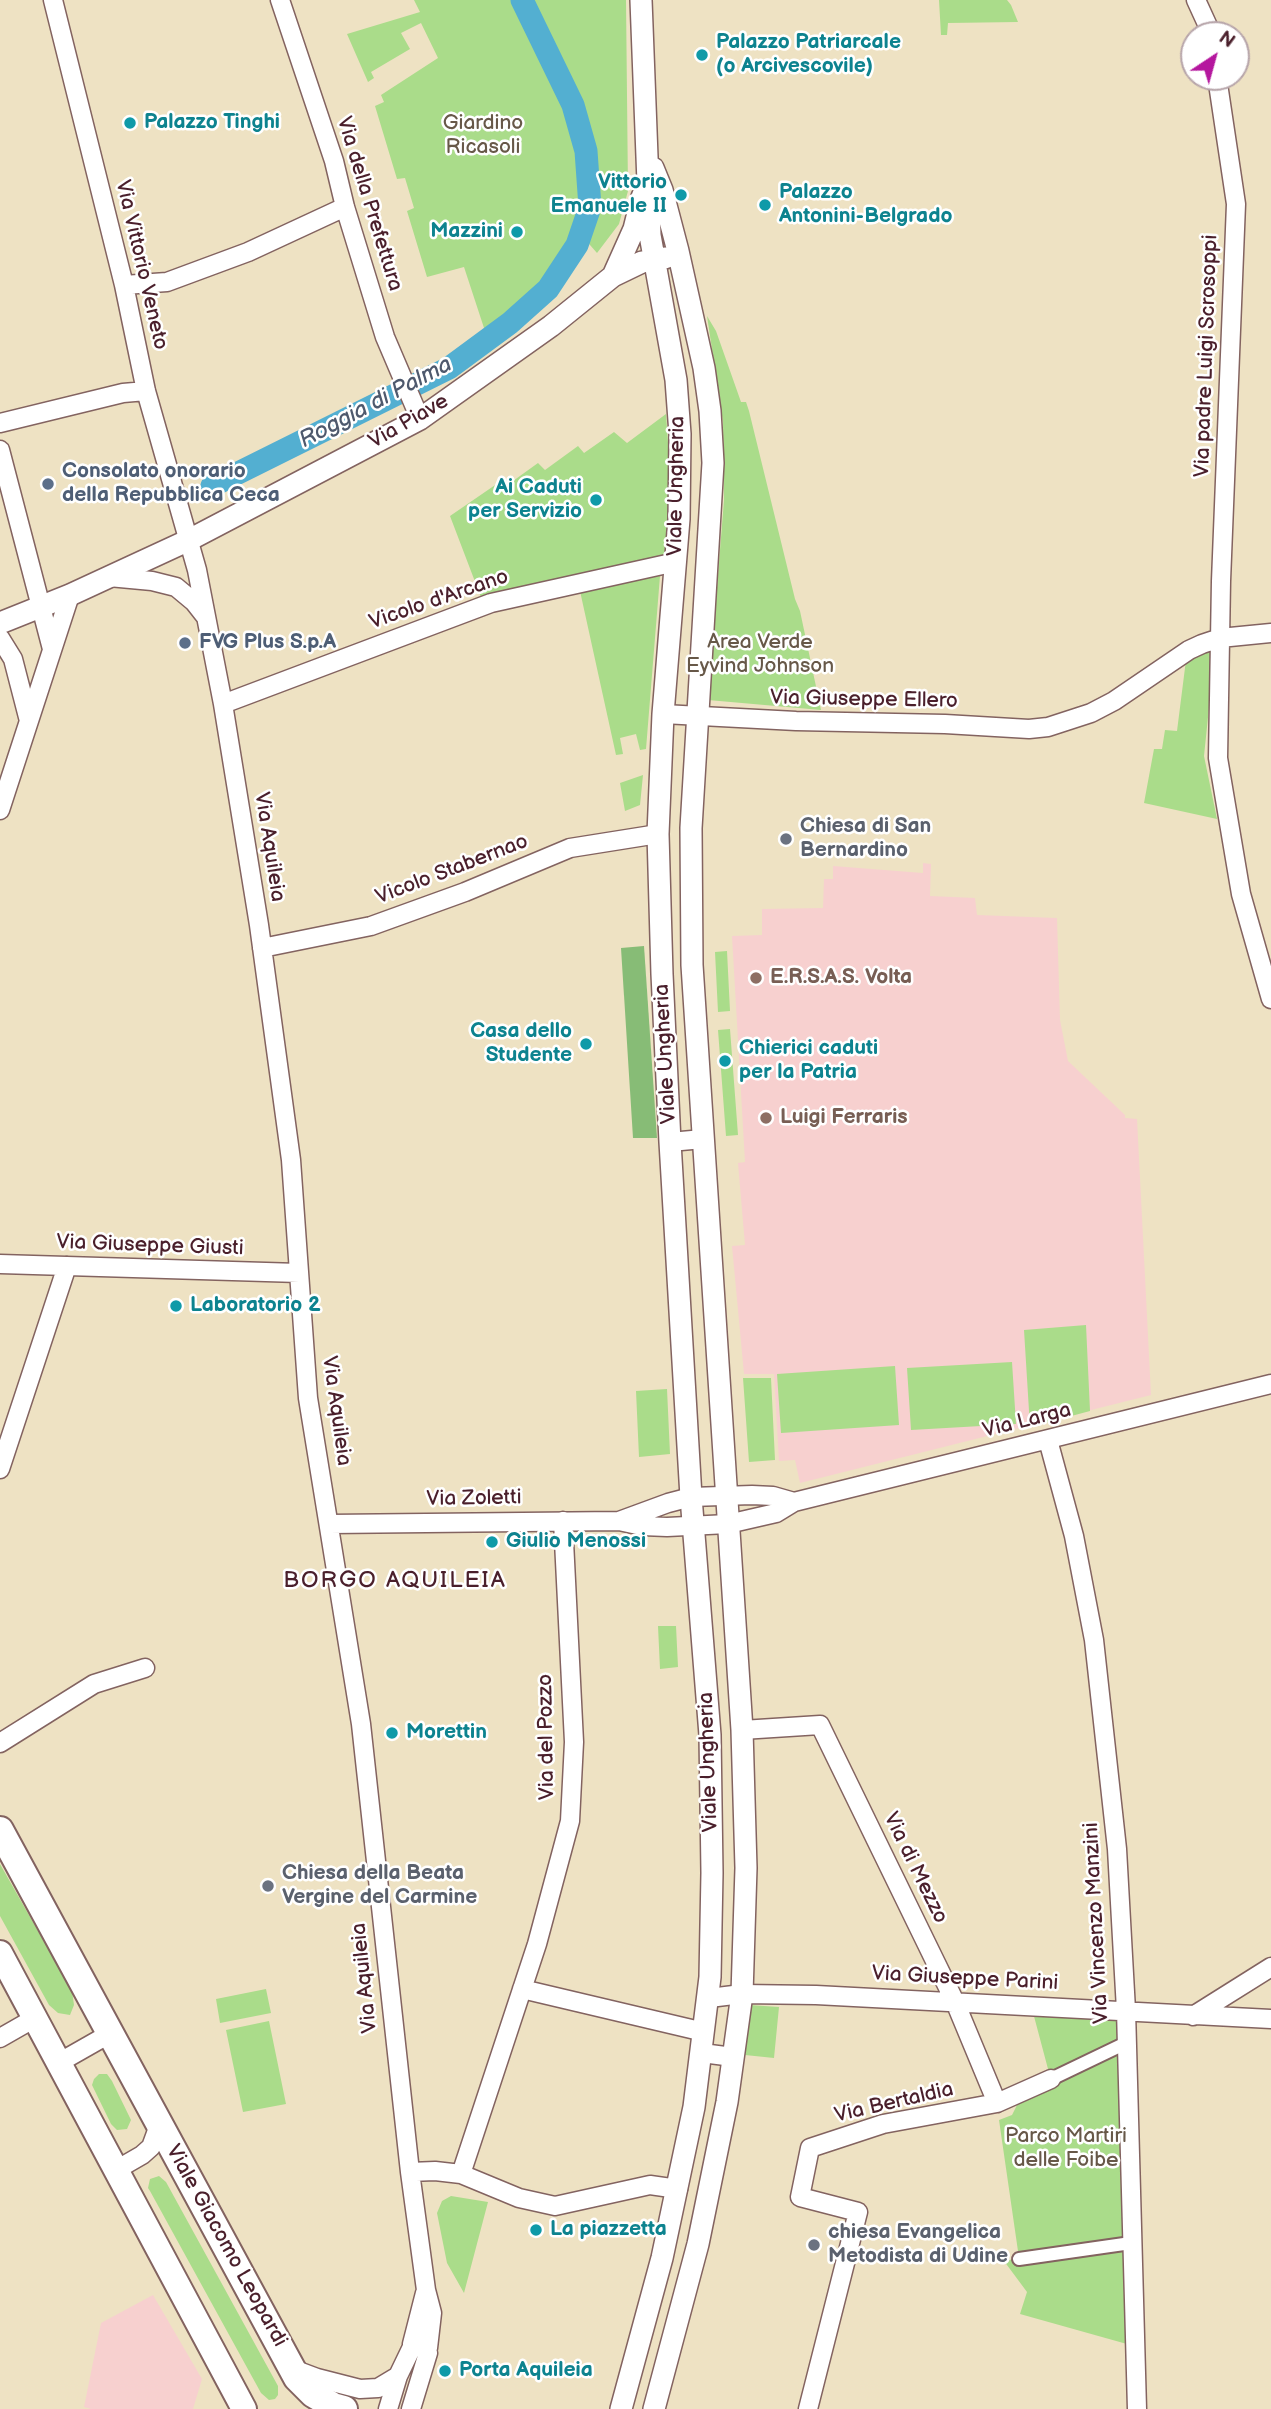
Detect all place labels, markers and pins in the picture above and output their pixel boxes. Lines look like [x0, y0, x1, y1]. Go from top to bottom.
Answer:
place label: Palazzo Patriarcale (o Arcivescovile) [716, 30, 901, 80]
marker: Palazzo Patriarcale (o Arcivescovile) [694, 47, 710, 63]
place label: Palazzo Tinghi [144, 110, 280, 136]
marker: Palazzo Tinghi [122, 115, 138, 131]
place label: Vittorio Emanuele II [551, 170, 667, 220]
place label: Palazzo Antonini-Belgrado [779, 180, 952, 230]
marker: Vittorio Emanuele II [673, 187, 689, 203]
marker: Palazzo Antonini-Belgrado [757, 197, 773, 213]
place label: Mazzini [430, 219, 503, 245]
marker: Mazzini [509, 224, 525, 240]
place label: Consolato onorario della Repubblica Ceca [62, 459, 280, 509]
place label: Ai Caduti per Servizio [468, 475, 582, 525]
marker: Consolato onorario della Repubblica Ceca [40, 476, 56, 492]
marker: Ai Caduti per Servizio [588, 492, 604, 508]
place label: FVG Plus S.p.A [199, 630, 336, 656]
marker: FVG Plus S.p.A [177, 635, 193, 651]
place label: Chiesa di San Bernardino [800, 814, 931, 864]
marker: Chiesa di San Bernardino [778, 831, 794, 847]
place label: E.R.S.A.S. Volta [770, 965, 912, 991]
marker: E.R.S.A.S. Volta [748, 970, 764, 986]
place label: Casa dello Studente [470, 1019, 572, 1069]
marker: Casa dello Studente [578, 1036, 594, 1052]
place label: Chierici caduti per la Patria [739, 1036, 878, 1086]
marker: Chierici caduti per la Patria [717, 1053, 733, 1069]
place label: Luigi Ferraris [780, 1105, 908, 1131]
marker: Luigi Ferraris [758, 1110, 774, 1126]
place label: Laboratorio 2 [190, 1293, 320, 1319]
marker: Laboratorio 2 [168, 1298, 184, 1314]
place label: Giulio Menossi [506, 1529, 646, 1555]
marker: Giulio Menossi [484, 1534, 500, 1550]
place label: Morettin [406, 1720, 487, 1746]
marker: Morettin [384, 1725, 400, 1741]
place label: Chiesa della Beata Vergine del Carmine [282, 1861, 477, 1911]
marker: Chiesa della Beata Vergine del Carmine [260, 1878, 276, 1894]
place label: La piazzetta [550, 2217, 667, 2243]
place label: chiesa Evangelica Metodista di Udine [828, 2220, 1008, 2270]
marker: La piazzetta [528, 2222, 544, 2238]
marker: chiesa Evangelica Metodista di Udine [806, 2237, 822, 2253]
place label: Porta Aquileia [459, 2358, 593, 2384]
marker: Porta Aquileia [437, 2363, 453, 2379]

